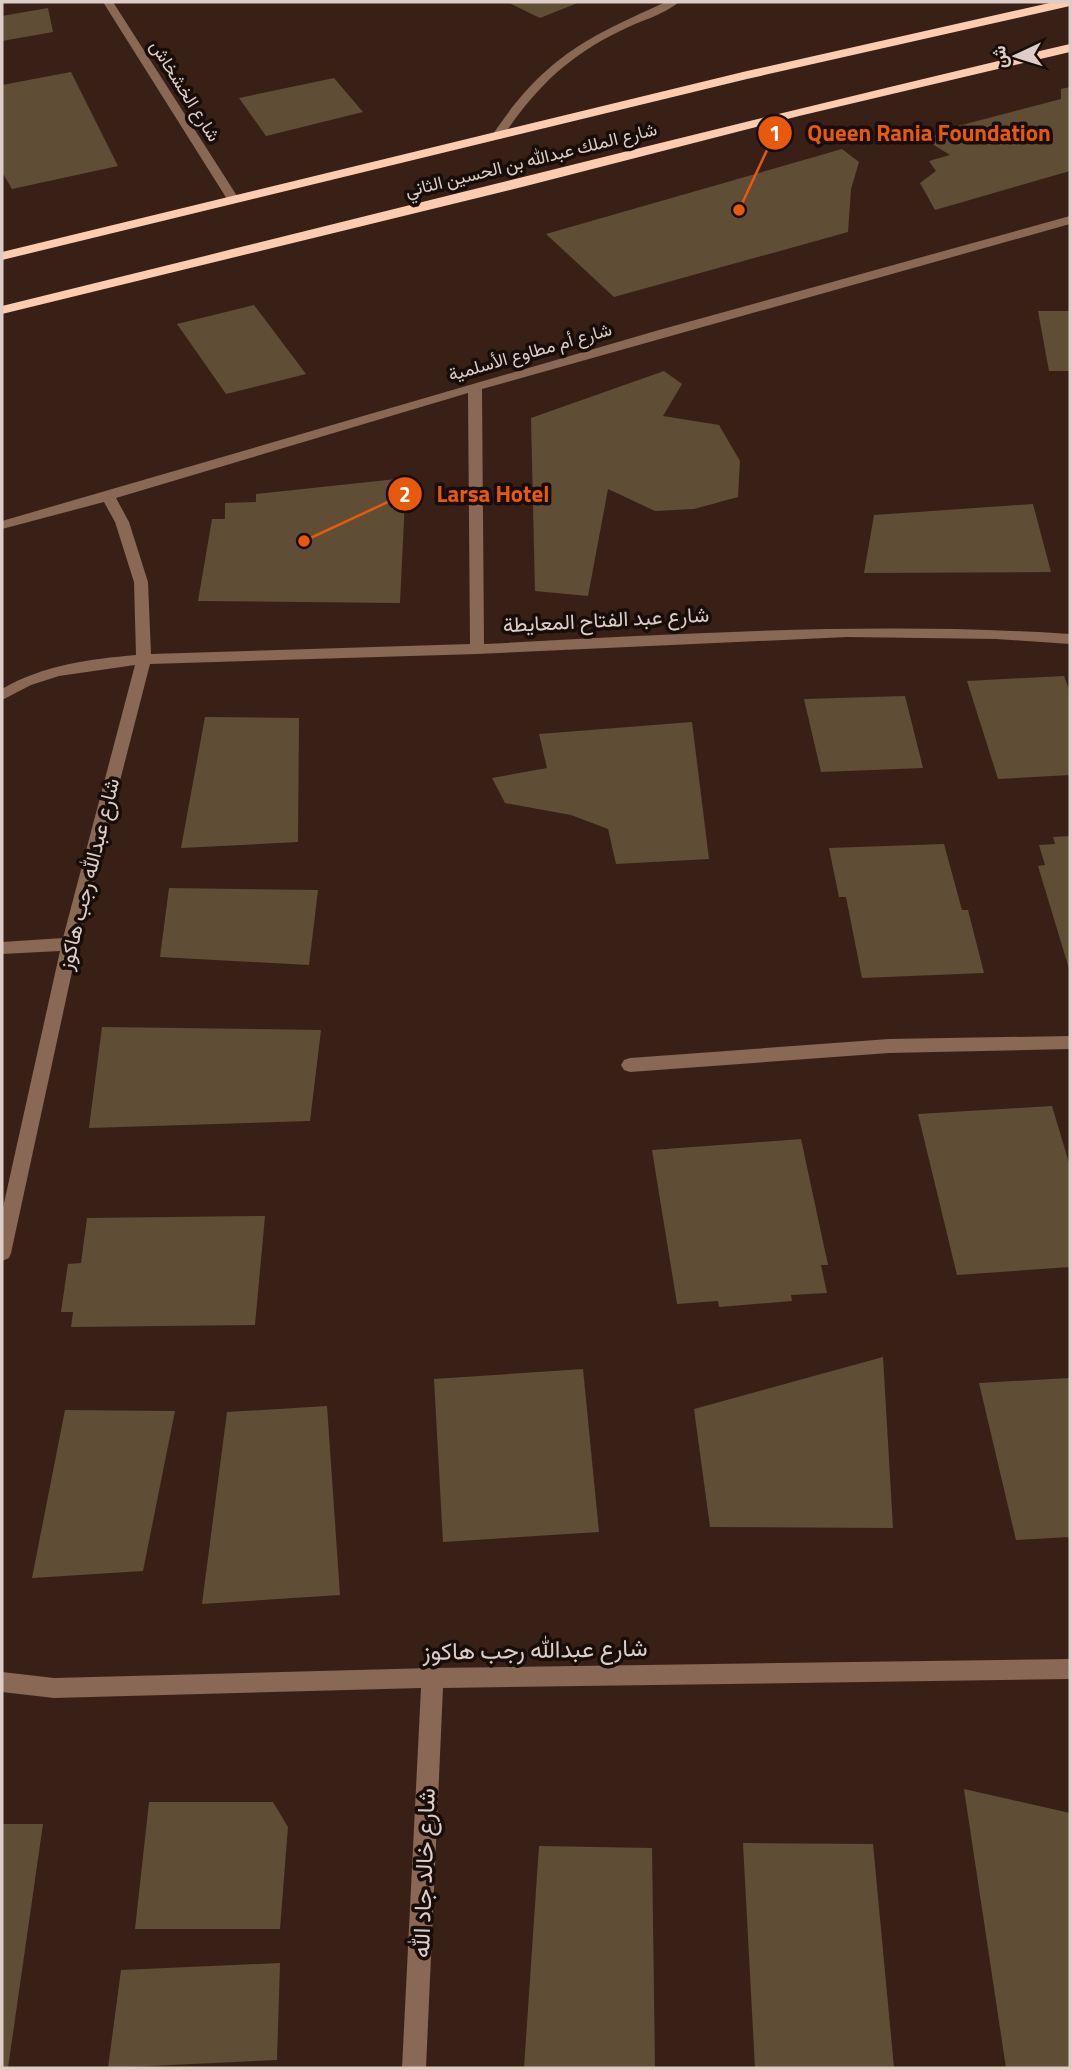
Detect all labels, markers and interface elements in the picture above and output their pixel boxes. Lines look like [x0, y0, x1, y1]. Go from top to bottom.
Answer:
north arrow [981, 21, 1051, 91]
street label: شارع الخشخاش [143, 35, 227, 147]
text: ش [983, 45, 1014, 70]
callout: Queen Rania Foundation [758, 111, 1064, 155]
street label: شارع الملك عبدالله بن الحسين الثاني [402, 115, 660, 206]
text: Queen Rania Foundation [807, 115, 1051, 150]
text: 1 [769, 117, 781, 149]
street label: شارع أم مطاوع الأسلمية [445, 315, 615, 388]
callout: Larsa Hotel [387, 472, 563, 516]
text: Larsa Hotel [437, 476, 549, 511]
text: 2 [399, 478, 411, 510]
street label: شارع عبد الفتاح المعايطة [502, 598, 710, 640]
street label: شارع عبدالله رجب هاكوز [48, 774, 127, 974]
street label: شارع عبدالله رجب هاكوز [421, 1629, 648, 1669]
street label: شارع خالد جاد الله [402, 1787, 444, 1959]

